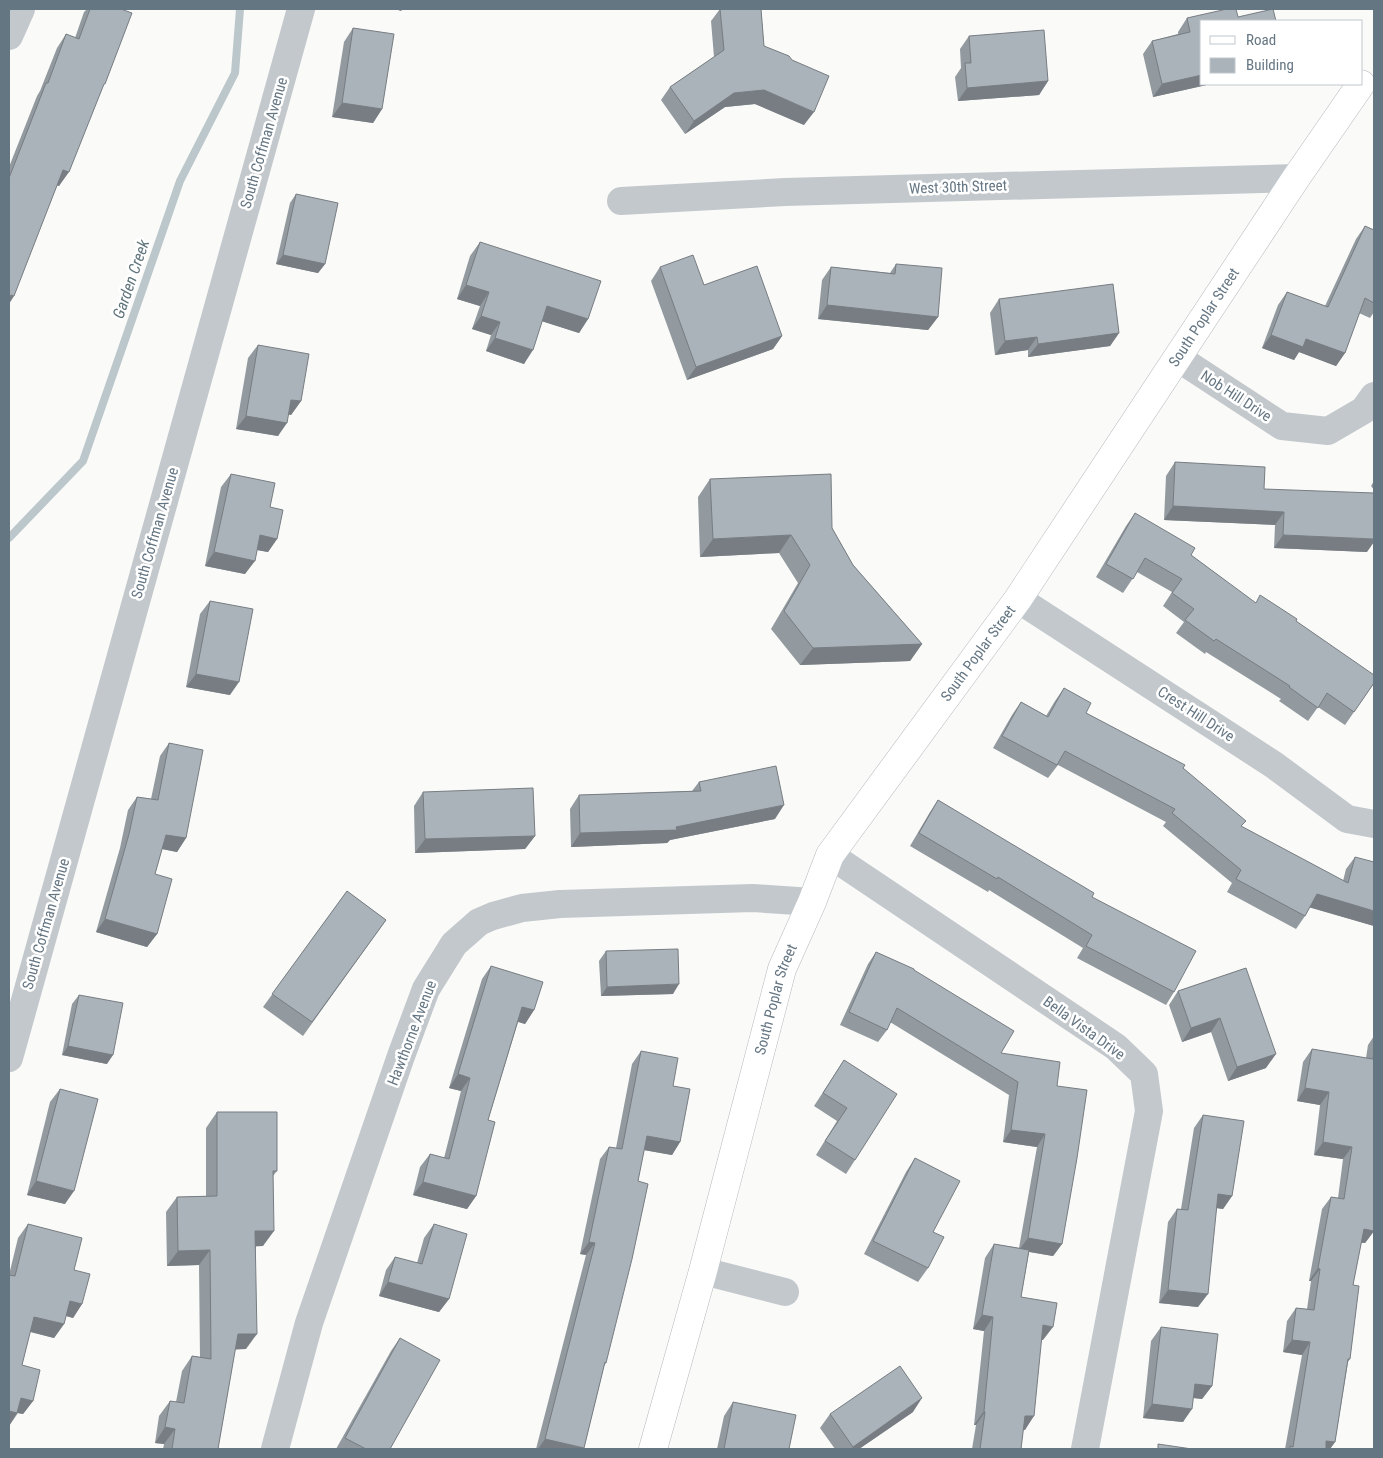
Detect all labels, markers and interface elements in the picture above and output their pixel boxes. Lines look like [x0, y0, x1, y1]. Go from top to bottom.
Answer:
legend [1200, 20, 1363, 85]
text: Road [1246, 31, 1276, 49]
text: Building [1246, 56, 1294, 74]
street label: South Coffman Avenue [237, 75, 291, 211]
street label: West 30th Street [909, 176, 1007, 198]
water label: Garden Creek [109, 236, 154, 321]
street label: South Poplar Street [1165, 264, 1243, 370]
street label: Nob Hill Drive [1197, 366, 1275, 426]
street label: South Coffman Avenue [128, 465, 182, 601]
street label: South Poplar Street [937, 602, 1019, 705]
street label: Crest Hill Drive [1154, 683, 1238, 745]
street label: South Coffman Avenue [19, 856, 73, 992]
street label: South Poplar Street [751, 941, 801, 1057]
street label: Hawthorne Avenue [384, 978, 440, 1088]
street label: Bella Vista Drive [1040, 992, 1128, 1064]

